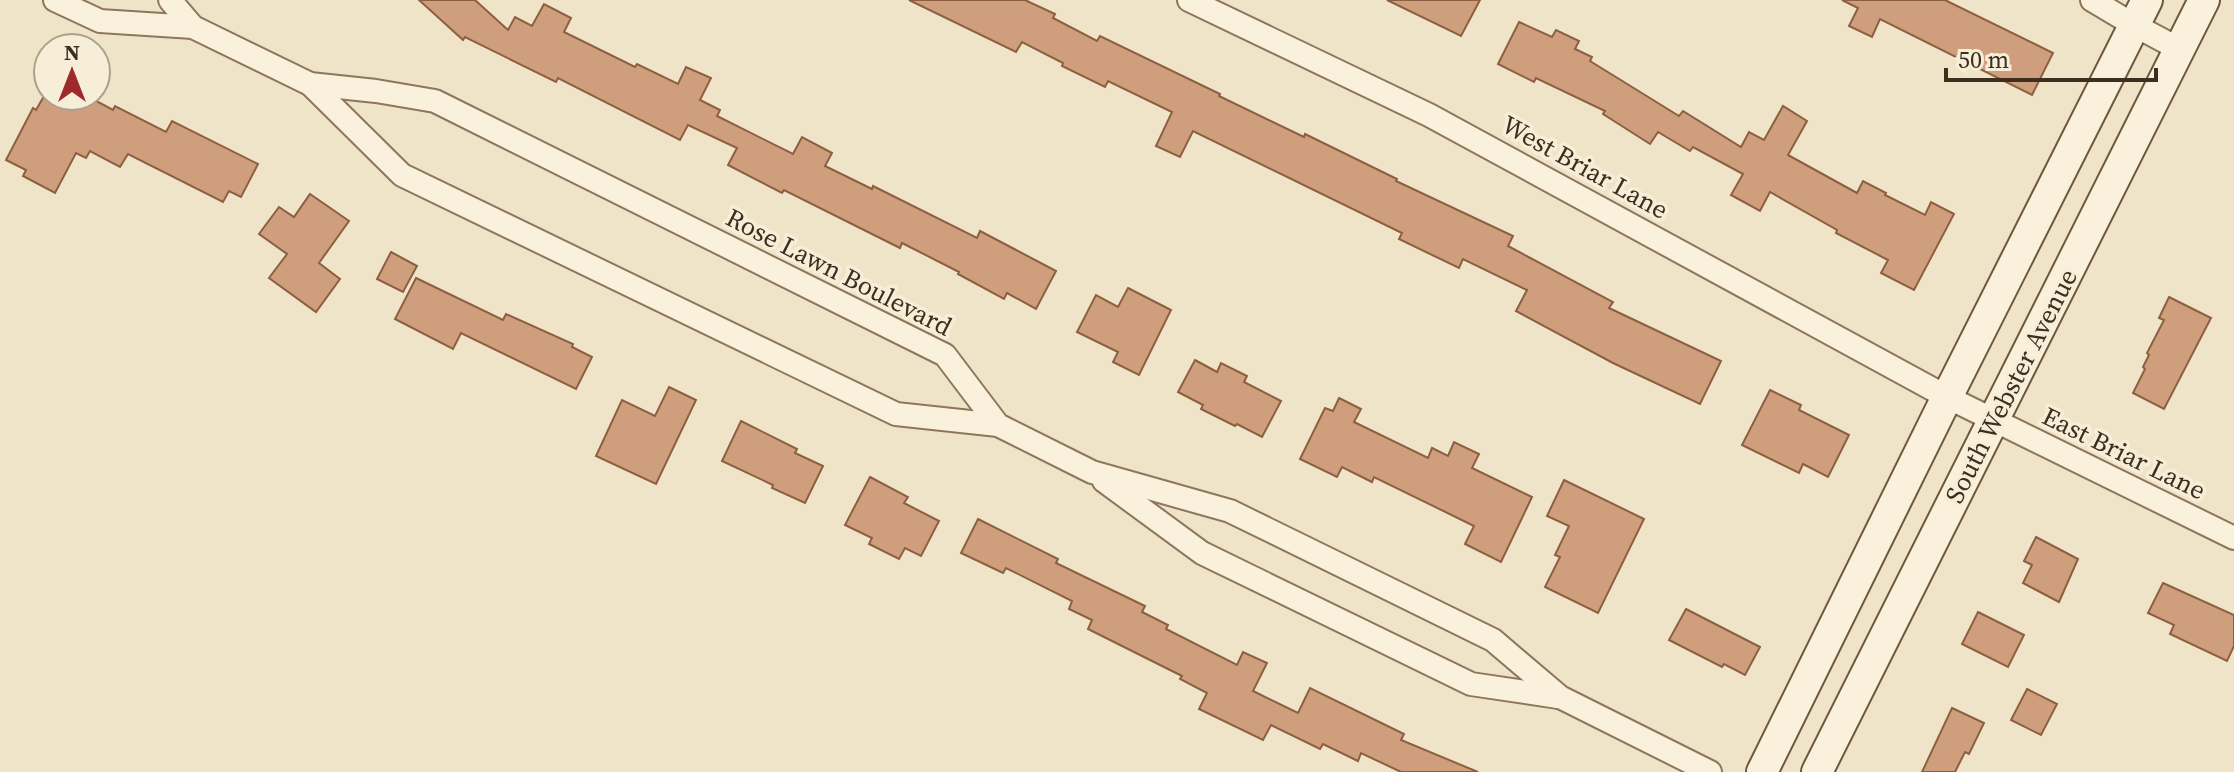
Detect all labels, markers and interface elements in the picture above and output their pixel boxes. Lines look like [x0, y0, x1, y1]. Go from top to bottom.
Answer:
north arrow [32, 32, 112, 112]
scale bar [1946, 32, 2156, 82]
text: N [64, 37, 80, 67]
text: 50 m [1958, 43, 2009, 76]
street label: West Briar Lane [1495, 106, 1675, 228]
street label: Rose Lawn Boulevard [720, 199, 958, 345]
street label: South Webster Avenue [1936, 263, 2086, 509]
street label: East Briar Lane [2036, 398, 2212, 508]

